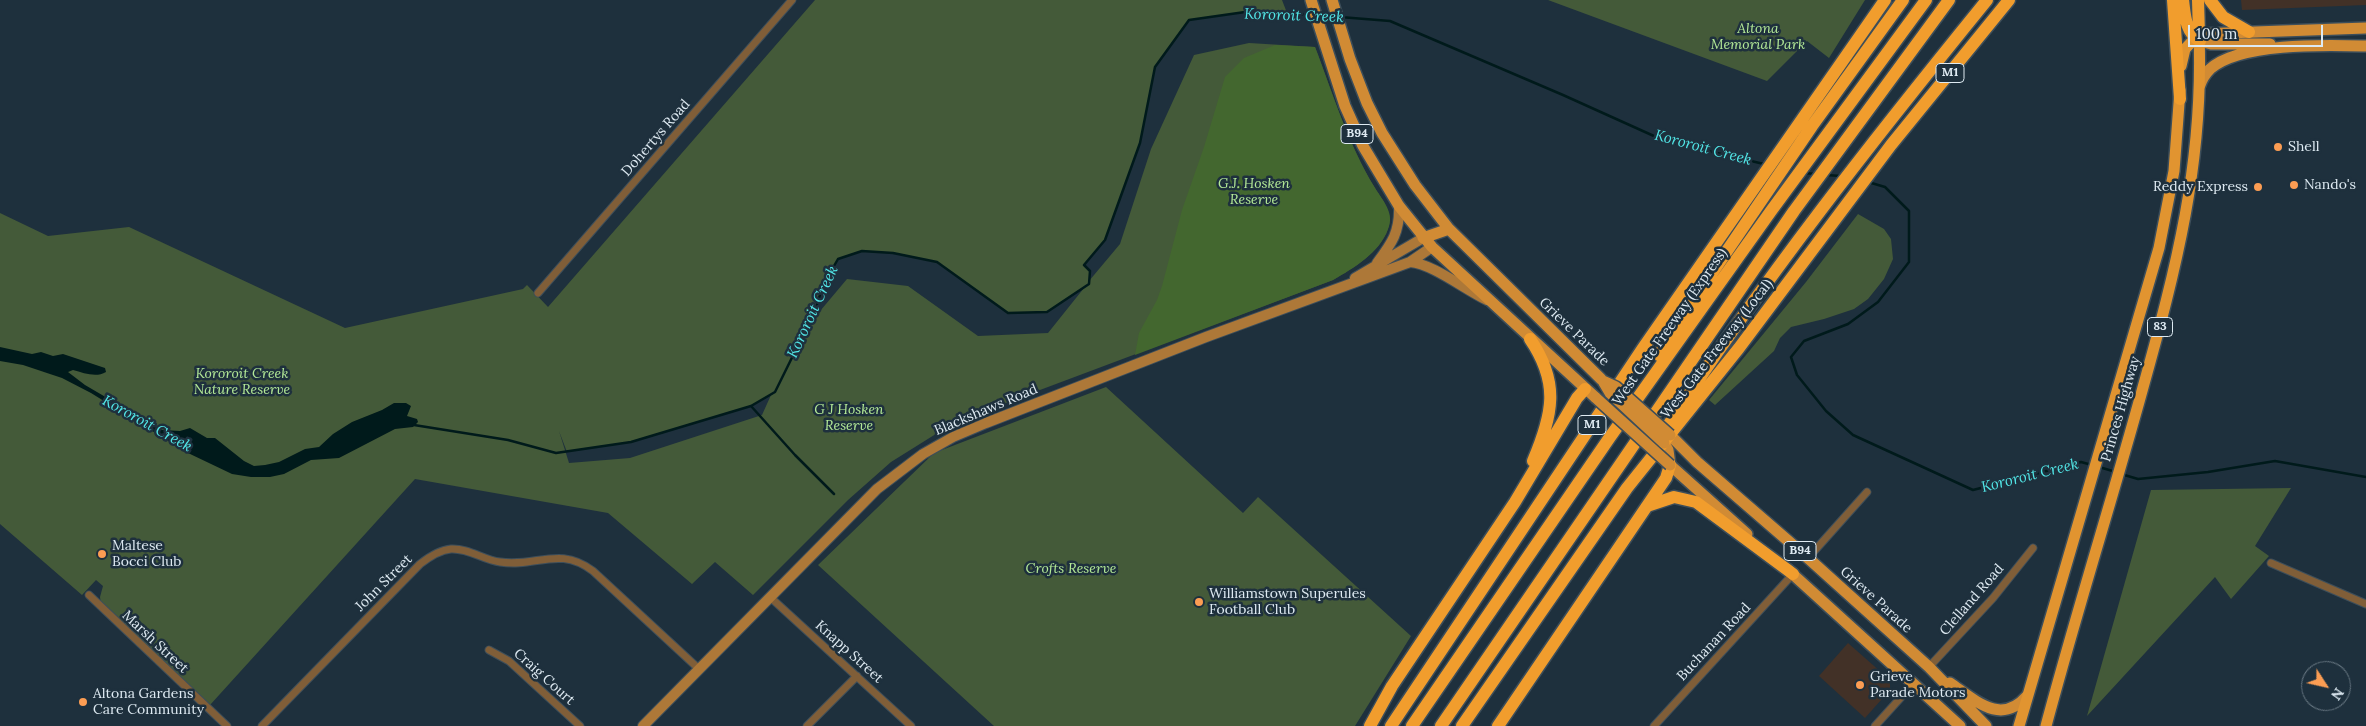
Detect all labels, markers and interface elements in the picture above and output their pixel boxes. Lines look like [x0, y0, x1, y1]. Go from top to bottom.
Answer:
water label: Kororoit Creek [1244, 5, 1344, 27]
scale bar [2191, 15, 2326, 47]
park label: Altona Memorial Park [1711, 21, 1805, 54]
text: 100 m [2196, 24, 2237, 43]
road number: M1 [1936, 64, 1964, 82]
street label: Dohertys Road [618, 96, 694, 180]
road number: B94 [1341, 125, 1373, 144]
water label: Kororoit Creek [1652, 126, 1754, 170]
place label: Shell [2288, 139, 2320, 155]
marker: Shell [2272, 141, 2284, 153]
park label: G.J. Hosken Reserve [1218, 176, 1290, 208]
place label: Nando's [2304, 177, 2356, 193]
place label: Reddy Express [2153, 179, 2248, 195]
marker: Nando's [2288, 179, 2300, 191]
marker: Reddy Express [2252, 181, 2264, 193]
street label: West Gate Freeway (Express) [1609, 245, 1731, 409]
water label: Kororoit Creek [784, 263, 842, 361]
street label: West Gate Freeway (Local) [1657, 276, 1777, 422]
street label: Grieve Parade [1535, 294, 1613, 370]
road number: 83 [2148, 318, 2172, 337]
street label: Princes Highway [2098, 354, 2144, 464]
park label: Kororoit Creek Nature Reserve [194, 366, 290, 398]
street label: Blackshaws Road [932, 381, 1040, 439]
water label: Kororoit Creek [99, 392, 195, 456]
park label: G J Hosken Reserve [814, 402, 884, 434]
road number: M1 [1578, 416, 1606, 434]
water label: Kororoit Creek [1979, 455, 2081, 497]
place label: Maltese Bocci Club [112, 538, 181, 570]
road number: B94 [1784, 542, 1816, 560]
marker: Maltese Bocci Club [96, 548, 108, 560]
street label: John Street [352, 551, 416, 615]
park label: Crofts Reserve [1026, 561, 1116, 577]
street label: Clelland Road [1936, 561, 2008, 639]
street label: Grieve Parade [1836, 563, 1916, 637]
place label: Williamstown Superules Football Club [1209, 586, 1366, 618]
marker: Williamstown Superules Football Club [1193, 596, 1205, 608]
street label: Buchanan Road [1674, 600, 1754, 684]
street label: Marsh Street [118, 607, 192, 677]
street label: Knapp Street [812, 617, 886, 687]
street label: Craig Court [510, 645, 578, 709]
north arrow [2301, 661, 2351, 711]
place label: Grieve Parade Motors [1870, 669, 1966, 702]
marker: Grieve Parade Motors [1854, 679, 1866, 691]
text: N [2327, 684, 2348, 704]
place label: Altona Gardens Care Community [93, 686, 204, 719]
marker: Altona Gardens Care Community [77, 696, 89, 708]

